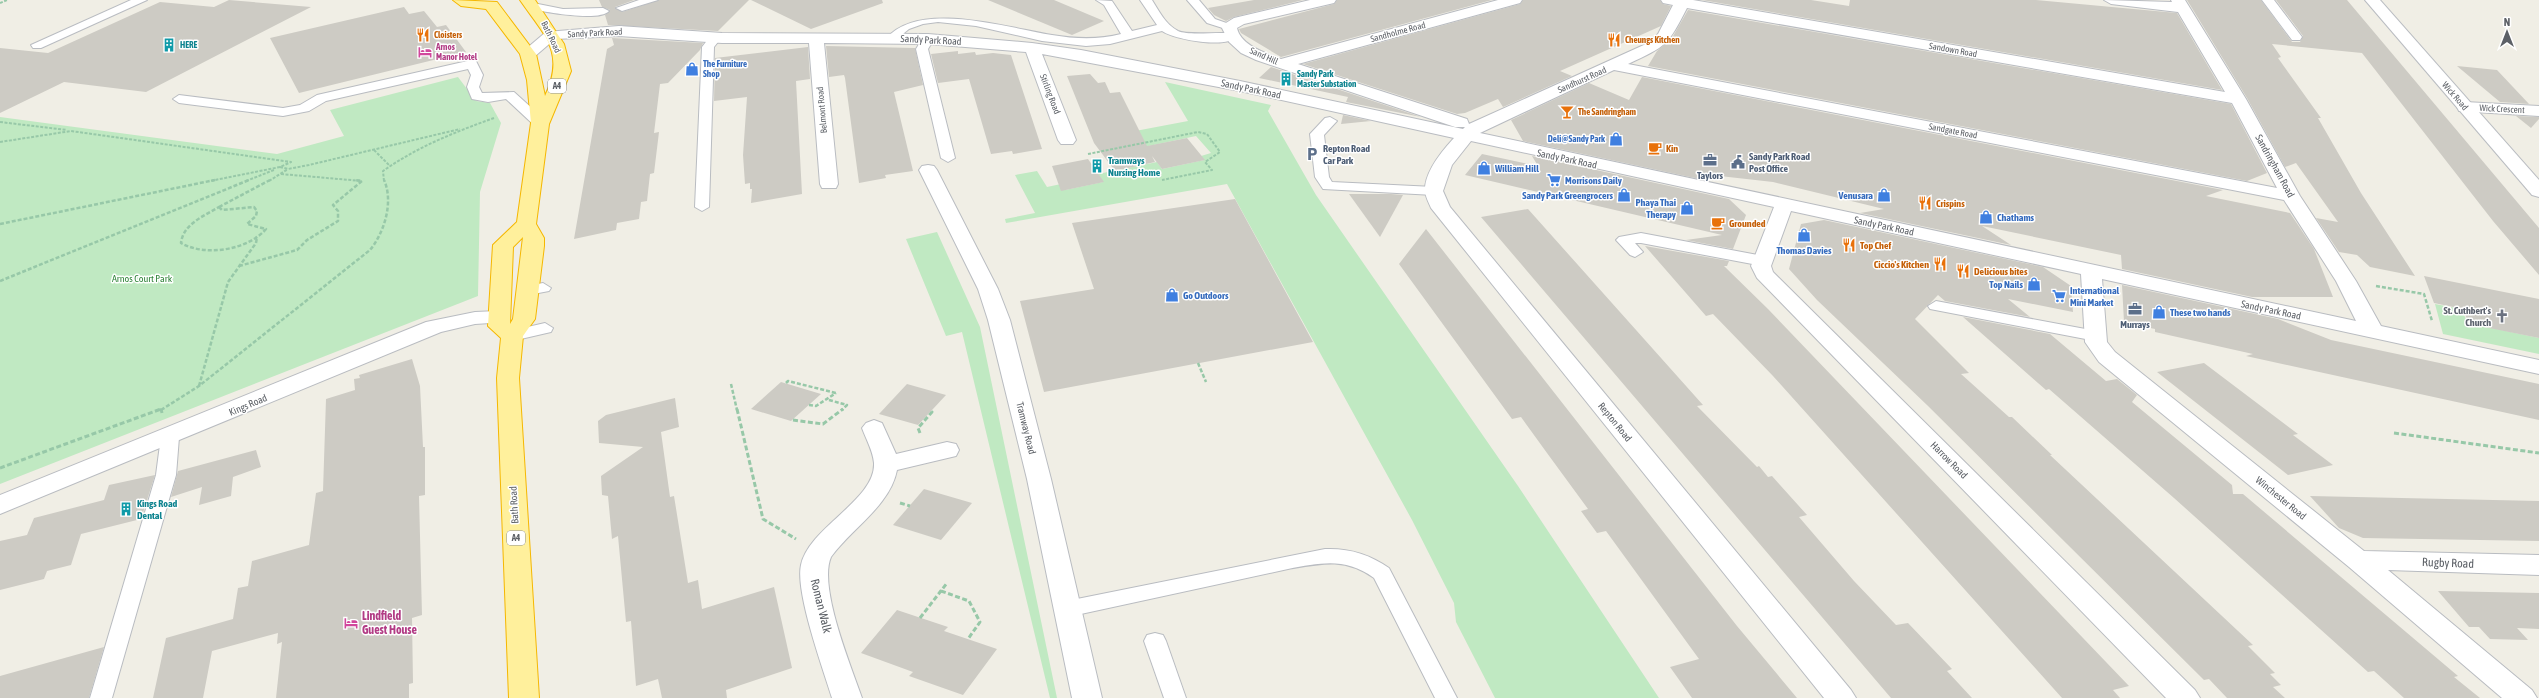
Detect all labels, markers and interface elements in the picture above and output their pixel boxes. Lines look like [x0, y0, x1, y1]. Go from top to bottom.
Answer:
north arrow [2487, 12, 2527, 52]
text: N [2504, 16, 2510, 28]
street label: Bath Road [539, 20, 563, 54]
street label: Sandholme Road [1369, 20, 1427, 44]
restaurant icon: Cloisters [415, 27, 431, 43]
street label: Sandy Park Road [567, 27, 623, 39]
place label: Cloisters [434, 30, 463, 40]
restaurant icon: Cheungs Kitchen [1606, 32, 1622, 48]
street label: Sandy Park Road [900, 33, 962, 47]
place label: Cheungs Kitchen [1625, 35, 1680, 45]
building icon: HERE [161, 37, 177, 53]
place label: HERE [180, 40, 198, 50]
street label: Sandown Road [1928, 41, 1978, 59]
place label: Arnos Manor Hotel [435, 42, 478, 62]
hotel icon: Arnos Manor Hotel [417, 44, 433, 60]
street label: Sand Hill [1248, 45, 1280, 67]
place label: The Furniture Shop [703, 59, 747, 79]
shop icon: The Furniture Shop [684, 61, 700, 77]
street label: Sandhurst Road [1556, 65, 1608, 95]
place label: Sandy Park Master Substation [1297, 69, 1357, 89]
building icon: Sandy Park Master Substation [1278, 71, 1294, 87]
street label: Stirling Road [1038, 73, 1062, 115]
street label: Sandy Park Road [1220, 77, 1282, 101]
road number: A4 [548, 79, 566, 93]
street label: Wick Road [2440, 80, 2470, 112]
street label: Belmont Road [815, 86, 829, 134]
street label: Wick Crescent [2479, 103, 2525, 115]
bar icon: The Sandringham [1559, 104, 1575, 120]
place label: The Sandringham [1578, 107, 1637, 117]
street label: Sandgate Road [1928, 121, 1978, 141]
shop icon: Deli@Sandy Park [1608, 131, 1624, 147]
street label: Sandringham Road [2253, 133, 2297, 200]
place label: Deli@Sandy Park [1548, 134, 1606, 144]
cafe icon: Kin [1647, 140, 1663, 156]
place label: Repton Road Car Park [1323, 143, 1370, 166]
place label: Kin [1666, 143, 1678, 154]
parking icon: Repton Road Car Park [1304, 146, 1320, 162]
street label: Sandy Park Road [1536, 147, 1598, 171]
place label: Sandy Park Road Post Office [1749, 151, 1810, 174]
office icon: Taylors [1702, 152, 1718, 168]
public building icon: Sandy Park Road Post Office [1730, 154, 1746, 170]
place label: Tramways Nursing Home [1108, 155, 1161, 178]
building icon: Tramways Nursing Home [1089, 158, 1105, 174]
shop icon: William Hill [1476, 160, 1492, 176]
place label: William Hill [1494, 163, 1539, 174]
place label: Taylors [1697, 170, 1724, 181]
supermarket icon: Morrisons Daily [1546, 172, 1562, 188]
place label: Morrisons Daily [1565, 175, 1623, 186]
shop icon: Sandy Park Greengrocers [1616, 187, 1632, 203]
shop icon: Venusara [1876, 187, 1892, 203]
place label: Sandy Park Greengrocers [1522, 190, 1613, 201]
place label: Venusara [1838, 190, 1873, 201]
restaurant icon: Crispins [1917, 195, 1933, 211]
place label: Phaya Thai Therapy [1636, 197, 1677, 220]
place label: Crispins [1936, 198, 1965, 209]
shop icon: Phaya Thai Therapy [1679, 200, 1695, 216]
shop icon: Chathams [1978, 209, 1994, 225]
place label: Chathams [1997, 212, 2035, 223]
street label: Sandy Park Road [1853, 214, 1915, 238]
cafe icon: Grounded [1710, 215, 1726, 231]
place label: Grounded [1729, 218, 1766, 229]
shop icon: Thomas Davies [1796, 227, 1812, 243]
restaurant icon: Top Chef [1841, 237, 1857, 253]
place label: Top Chef [1860, 240, 1891, 251]
place label: Thomas Davies [1776, 245, 1832, 256]
restaurant icon: Ciccio's Kitchen [1932, 256, 1948, 272]
place label: Ciccio's Kitchen [1874, 259, 1929, 270]
restaurant icon: Delicious bites [1955, 263, 1971, 279]
place label: Delicious bites [1974, 266, 2028, 277]
park label: Arnos Court Park [112, 273, 173, 284]
shop icon: Top Nails [2026, 276, 2042, 292]
place label: Top Nails [1989, 279, 2023, 290]
place label: International Mini Market [2070, 285, 2120, 308]
shop icon: Go Outdoors [1164, 287, 1180, 303]
supermarket icon: International Mini Market [2051, 288, 2067, 304]
place label: Go Outdoors [1183, 290, 1229, 301]
street label: Sandy Park Road [2240, 298, 2302, 322]
office icon: Murrays [2127, 301, 2143, 317]
shop icon: These two hands [2151, 304, 2167, 320]
place label: St. Cuthbert's Church [2444, 305, 2491, 328]
place label: These two hands [2170, 307, 2231, 318]
church icon: St. Cuthbert's Church [2494, 308, 2510, 324]
place label: Murrays [2120, 319, 2150, 330]
street label: Kings Road [227, 392, 269, 418]
street label: Repton Road [1596, 400, 1634, 444]
street label: Tramway Road [1014, 401, 1038, 456]
street label: Harrow Road [1928, 439, 1970, 481]
street label: Winchester Road [2254, 474, 2309, 522]
street label: Bath Road [508, 486, 520, 524]
place label: Kings Road Dental [137, 498, 178, 521]
building icon: Kings Road Dental [118, 501, 134, 517]
road number: A4 [507, 531, 525, 545]
street label: Rugby Road [2422, 555, 2474, 571]
street label: Roman Walk [807, 577, 835, 635]
place label: Lindfield Guest House [362, 609, 418, 637]
hotel icon: Lindfield Guest House [343, 615, 359, 631]

